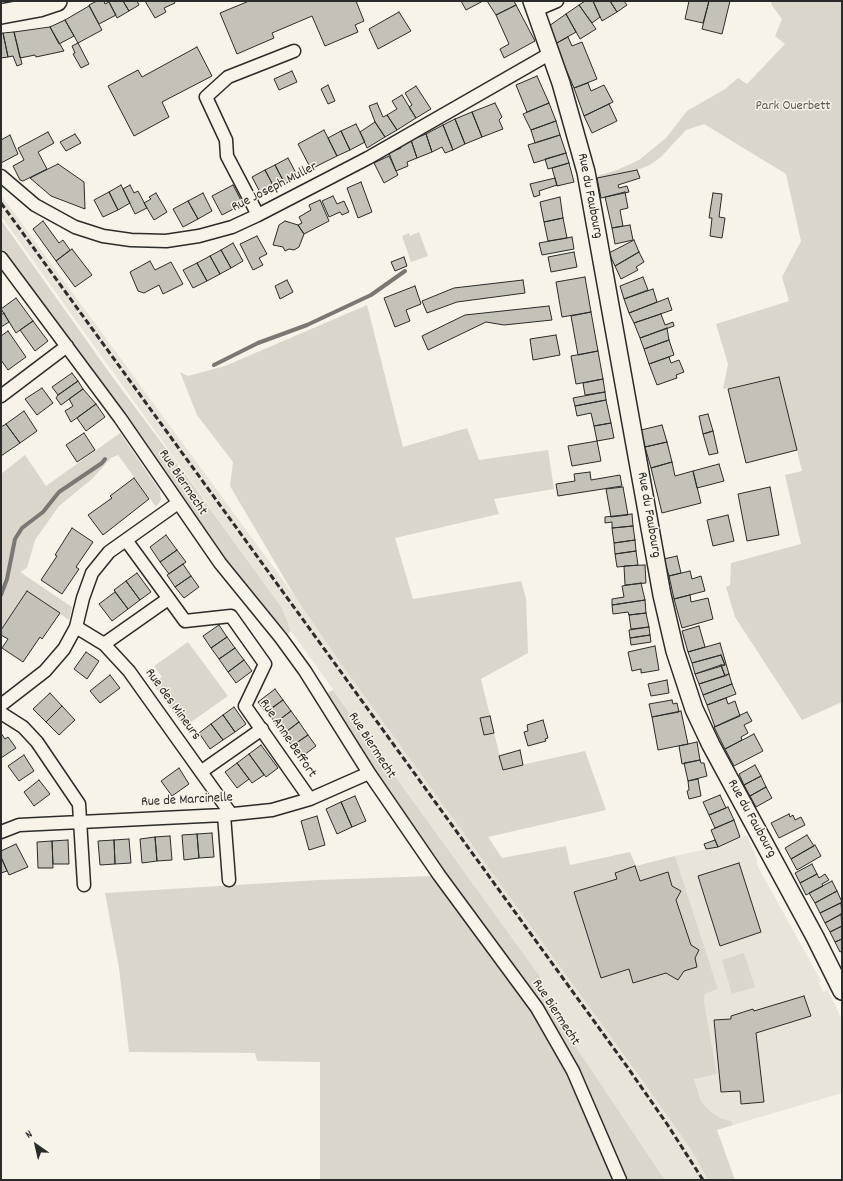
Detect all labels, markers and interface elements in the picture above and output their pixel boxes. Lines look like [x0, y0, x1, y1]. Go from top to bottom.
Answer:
park label: Park Ouerbett [755, 99, 831, 115]
street label: Rue du Faubourg [572, 152, 606, 240]
street label: Rue Joseph Muller [229, 159, 321, 217]
street label: Rue Biermecht [154, 447, 210, 519]
street label: Rue du Faubourg [632, 471, 664, 559]
street label: Rue des Mineurs [140, 666, 204, 744]
street label: Rue Anne Beffort [255, 697, 319, 781]
street label: Rue Biermecht [343, 710, 399, 782]
street label: Rue du Faubourg [723, 777, 779, 861]
street label: Rue de Marcinelle [141, 790, 233, 812]
street label: Rue Biermecht [527, 977, 583, 1049]
north arrow [16, 1125, 56, 1165]
text: N [23, 1127, 36, 1143]

